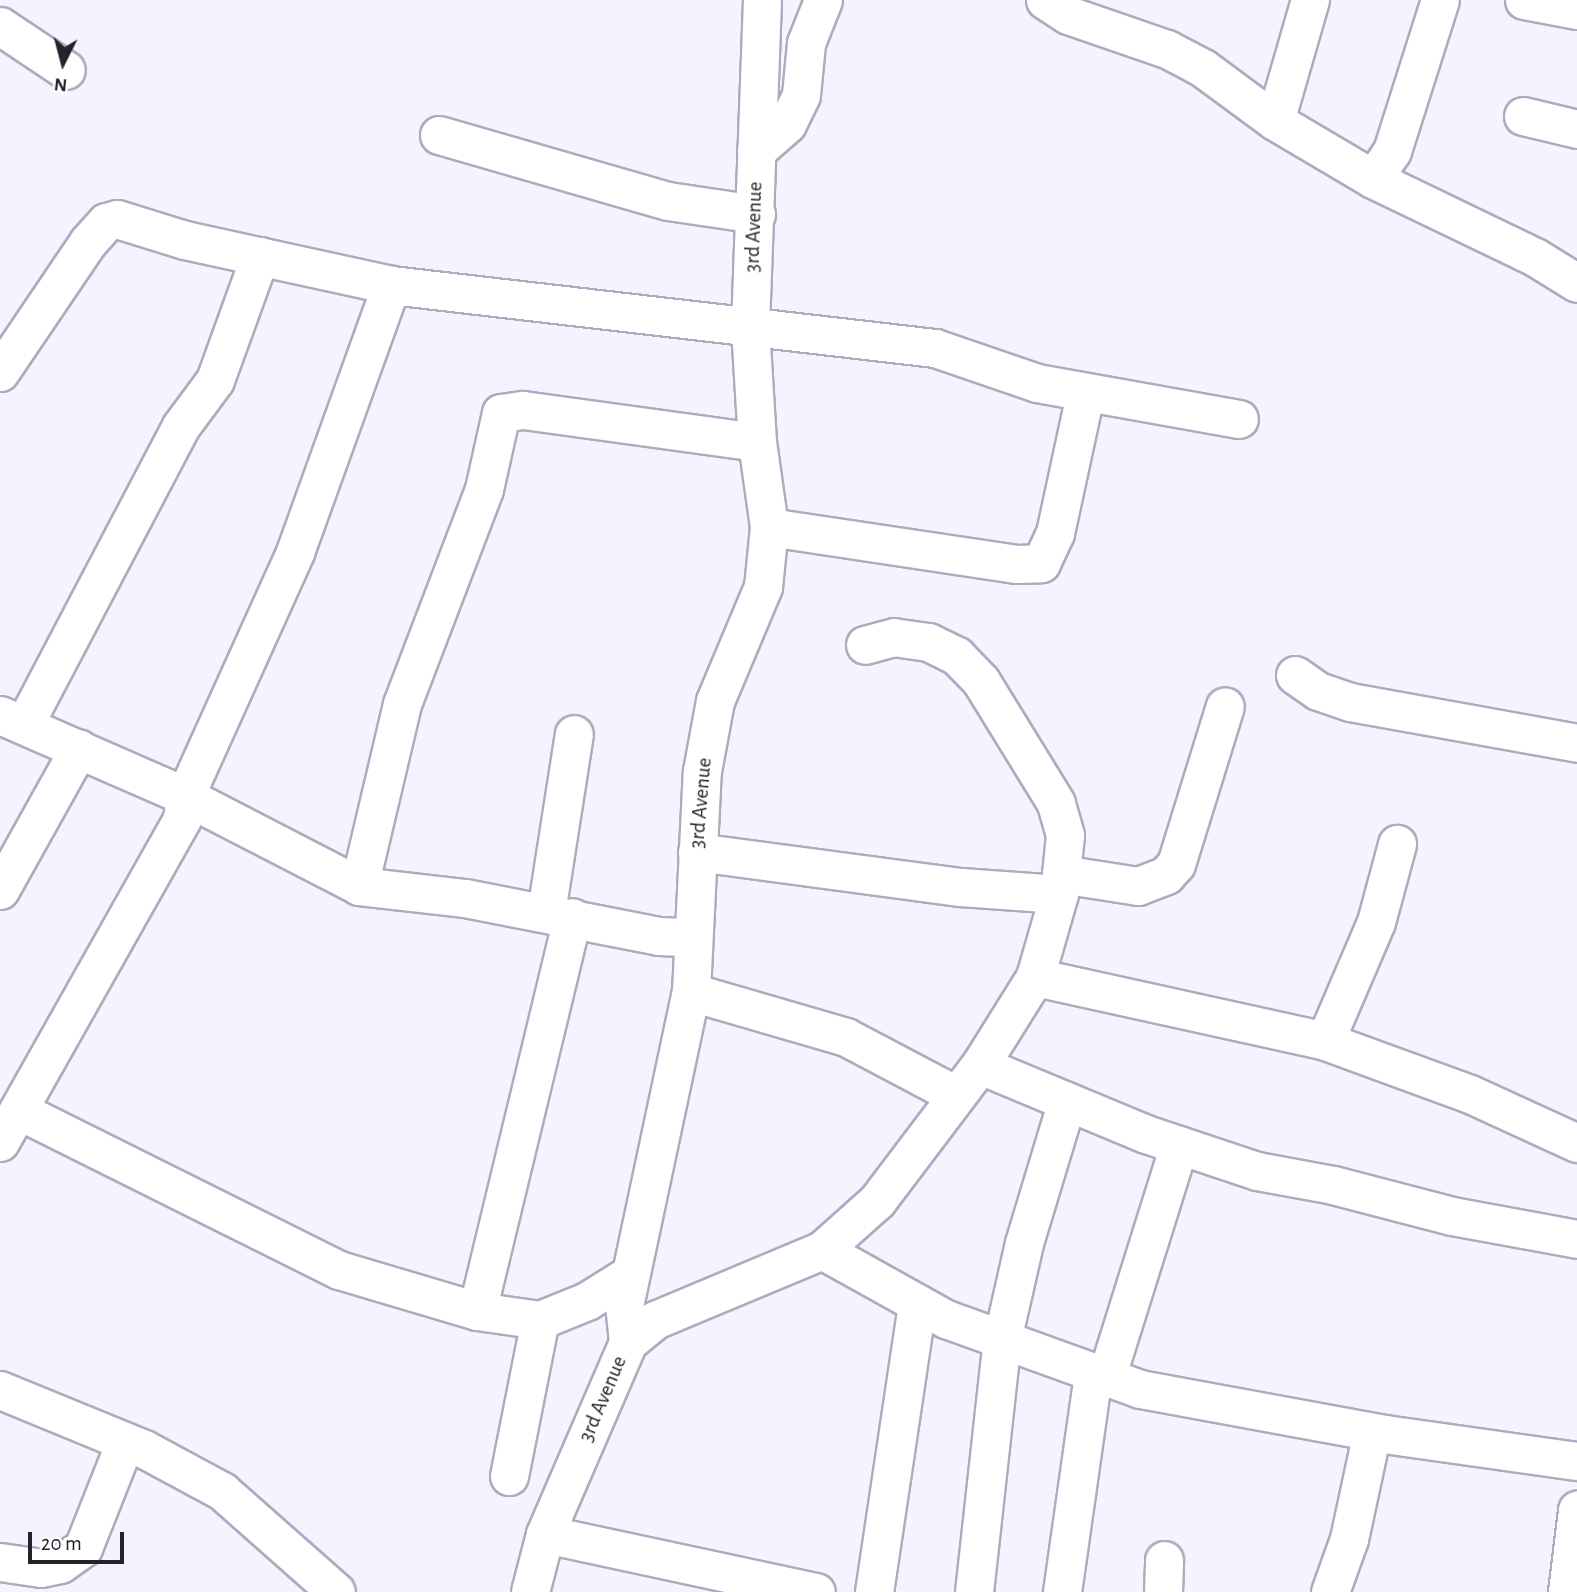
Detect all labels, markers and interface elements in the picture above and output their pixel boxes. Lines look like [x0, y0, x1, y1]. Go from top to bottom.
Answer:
north arrow [28, 28, 98, 98]
text: N [53, 74, 68, 95]
street label: 3rd Avenue [740, 181, 768, 273]
street label: 3rd Avenue [684, 757, 718, 849]
street label: 3rd Avenue [574, 1352, 632, 1446]
scale bar [32, 1518, 128, 1562]
text: 20 m [41, 1533, 82, 1554]

